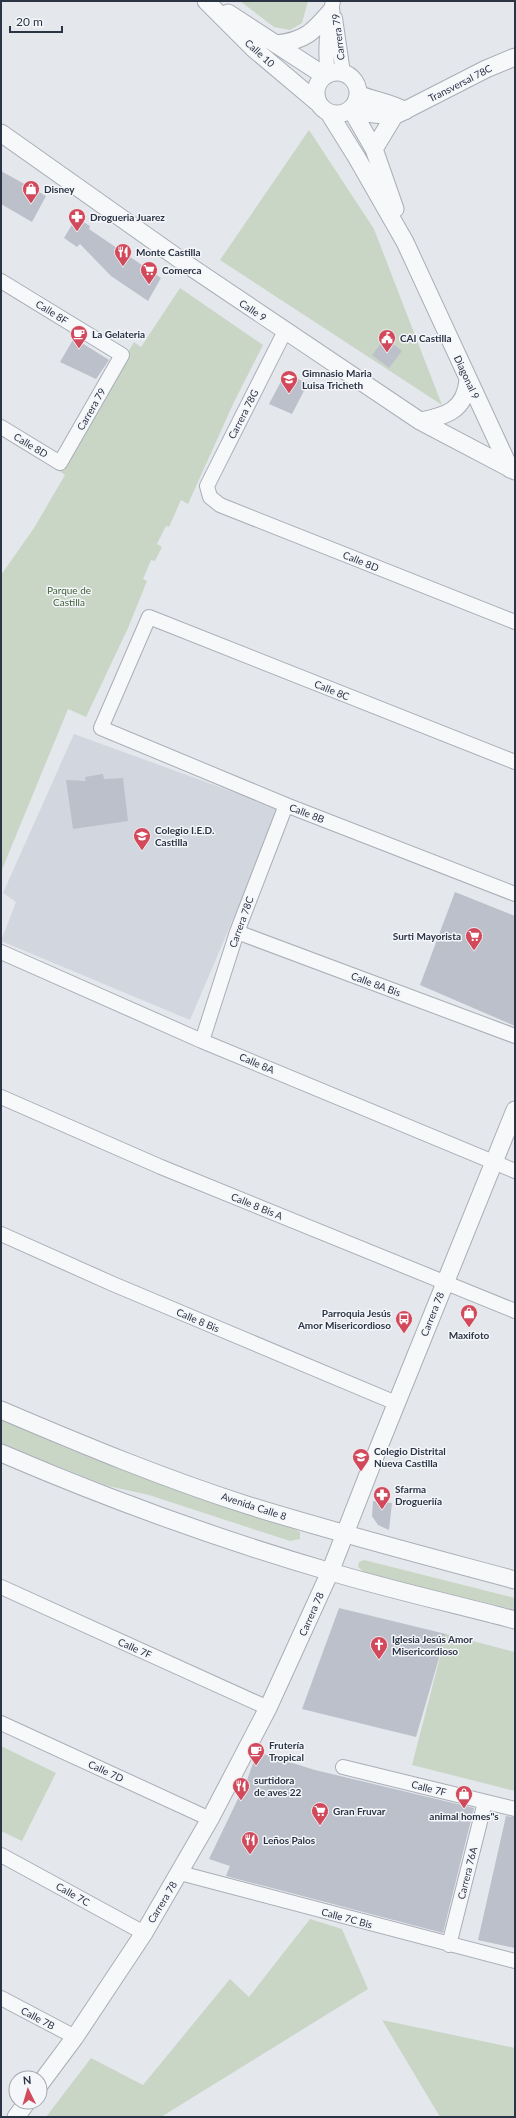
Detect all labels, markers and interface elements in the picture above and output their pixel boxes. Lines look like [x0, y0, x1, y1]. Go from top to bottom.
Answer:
scale bar [10, 8, 62, 34]
street label: Carrera 79 [329, 13, 347, 61]
text: 20 m [16, 14, 43, 29]
street label: Calle 10 [243, 37, 277, 70]
street label: Transversal 78C [426, 62, 494, 104]
shop icon: Disney [21, 179, 41, 204]
place label: Disney [44, 183, 75, 195]
pharmacy icon: Drogueria Juarez [67, 207, 87, 232]
place label: Drogueria Juarez [90, 211, 165, 223]
restaurant icon: Monte Castilla [113, 242, 133, 267]
place label: Monte Castilla [136, 246, 201, 258]
supermarket icon: Comerca [139, 260, 159, 285]
place label: Comerca [162, 264, 201, 276]
street label: Calle 8F [34, 297, 71, 327]
street label: Calle 9 [237, 297, 269, 323]
cafe icon: La Gelateria [69, 324, 89, 349]
place label: La Gelateria [92, 328, 145, 340]
public building icon: CAI Castilla [377, 328, 397, 353]
place label: CAI Castilla [400, 332, 452, 344]
street label: Diagonal 9 [452, 353, 482, 401]
place label: Gimnasio Maria Luisa Tricheth [302, 367, 372, 391]
school or university icon: Gimnasio Maria Luisa Tricheth [279, 369, 299, 394]
street label: Carrera 79 [74, 386, 108, 432]
street label: Carrera 78G [225, 387, 261, 441]
street label: Calle 8D [12, 430, 51, 460]
street label: Calle 8D [341, 548, 381, 574]
park label: Parque de Castilla [47, 584, 91, 608]
street label: Calle 8C [313, 678, 352, 703]
street label: Calle 8B [288, 801, 326, 825]
place label: Colegio I.E.D. Castilla [155, 824, 214, 848]
school or university icon: Colegio I.E.D. Castilla [132, 826, 152, 851]
street label: Carrera 78C [226, 895, 256, 949]
supermarket icon: Surti Mayorista [464, 926, 484, 951]
place label: Surti Mayorista [393, 930, 461, 942]
street label: Calle 8A Bis [349, 969, 403, 999]
street label: Calle 8A [238, 1050, 276, 1076]
street label: Calle 8 Bis A [229, 1190, 285, 1222]
street label: Carrera 78 [418, 1290, 446, 1338]
shop icon: Maxifoto [459, 1303, 479, 1328]
street label: Calle 8 Bis [175, 1306, 221, 1334]
place label: Parroquia Jesús Amor Misericordioso [297, 1307, 392, 1331]
bus stop icon: Parroquia Jesús Amor Misericordioso [394, 1309, 414, 1334]
place label: Maxifoto [449, 1329, 490, 1341]
place label: Colegio Distrital Nueva Castilla [374, 1445, 446, 1469]
school or university icon: Colegio Distrital Nueva Castilla [351, 1447, 371, 1472]
place label: Sfarma Drogueriía [395, 1483, 442, 1507]
pharmacy icon: Sfarma Drogueriía [372, 1485, 392, 1510]
street label: Avenida Calle 8 [220, 1490, 288, 1522]
street label: Carrera 78 [296, 1590, 326, 1638]
place label: Iglesia Jesús Amor Misericordioso [392, 1633, 473, 1657]
street label: Calle 7F [116, 1635, 154, 1661]
church icon: Iglesia Jesús Amor Misericordioso [369, 1635, 389, 1660]
place label: Frutería Tropical [269, 1739, 304, 1763]
cafe icon: Frutería Tropical [246, 1741, 266, 1766]
street label: Calle 7D [86, 1758, 126, 1785]
place label: surtidora de aves 22 [254, 1774, 301, 1798]
restaurant icon: surtidora de aves 22 [231, 1776, 251, 1801]
street label: Calle 7F [410, 1778, 448, 1798]
shop icon: animal homes"s [454, 1784, 474, 1809]
supermarket icon: Gran Fruvar [310, 1801, 330, 1826]
place label: Gran Fruvar [333, 1805, 386, 1817]
place label: animal homes"s [429, 1810, 499, 1822]
restaurant icon: Leños Palos [240, 1830, 260, 1855]
place label: Leños Palos [263, 1834, 316, 1846]
street label: Carrera 76A [455, 1845, 479, 1900]
street label: Carrera 78 [145, 1879, 179, 1925]
street label: Calle 7C [54, 1880, 92, 1908]
street label: Calle 7C Bis [320, 1905, 374, 1931]
street label: Calle 7B [19, 2004, 57, 2032]
north arrow [8, 2070, 48, 2110]
text: N [22, 2073, 32, 2086]

